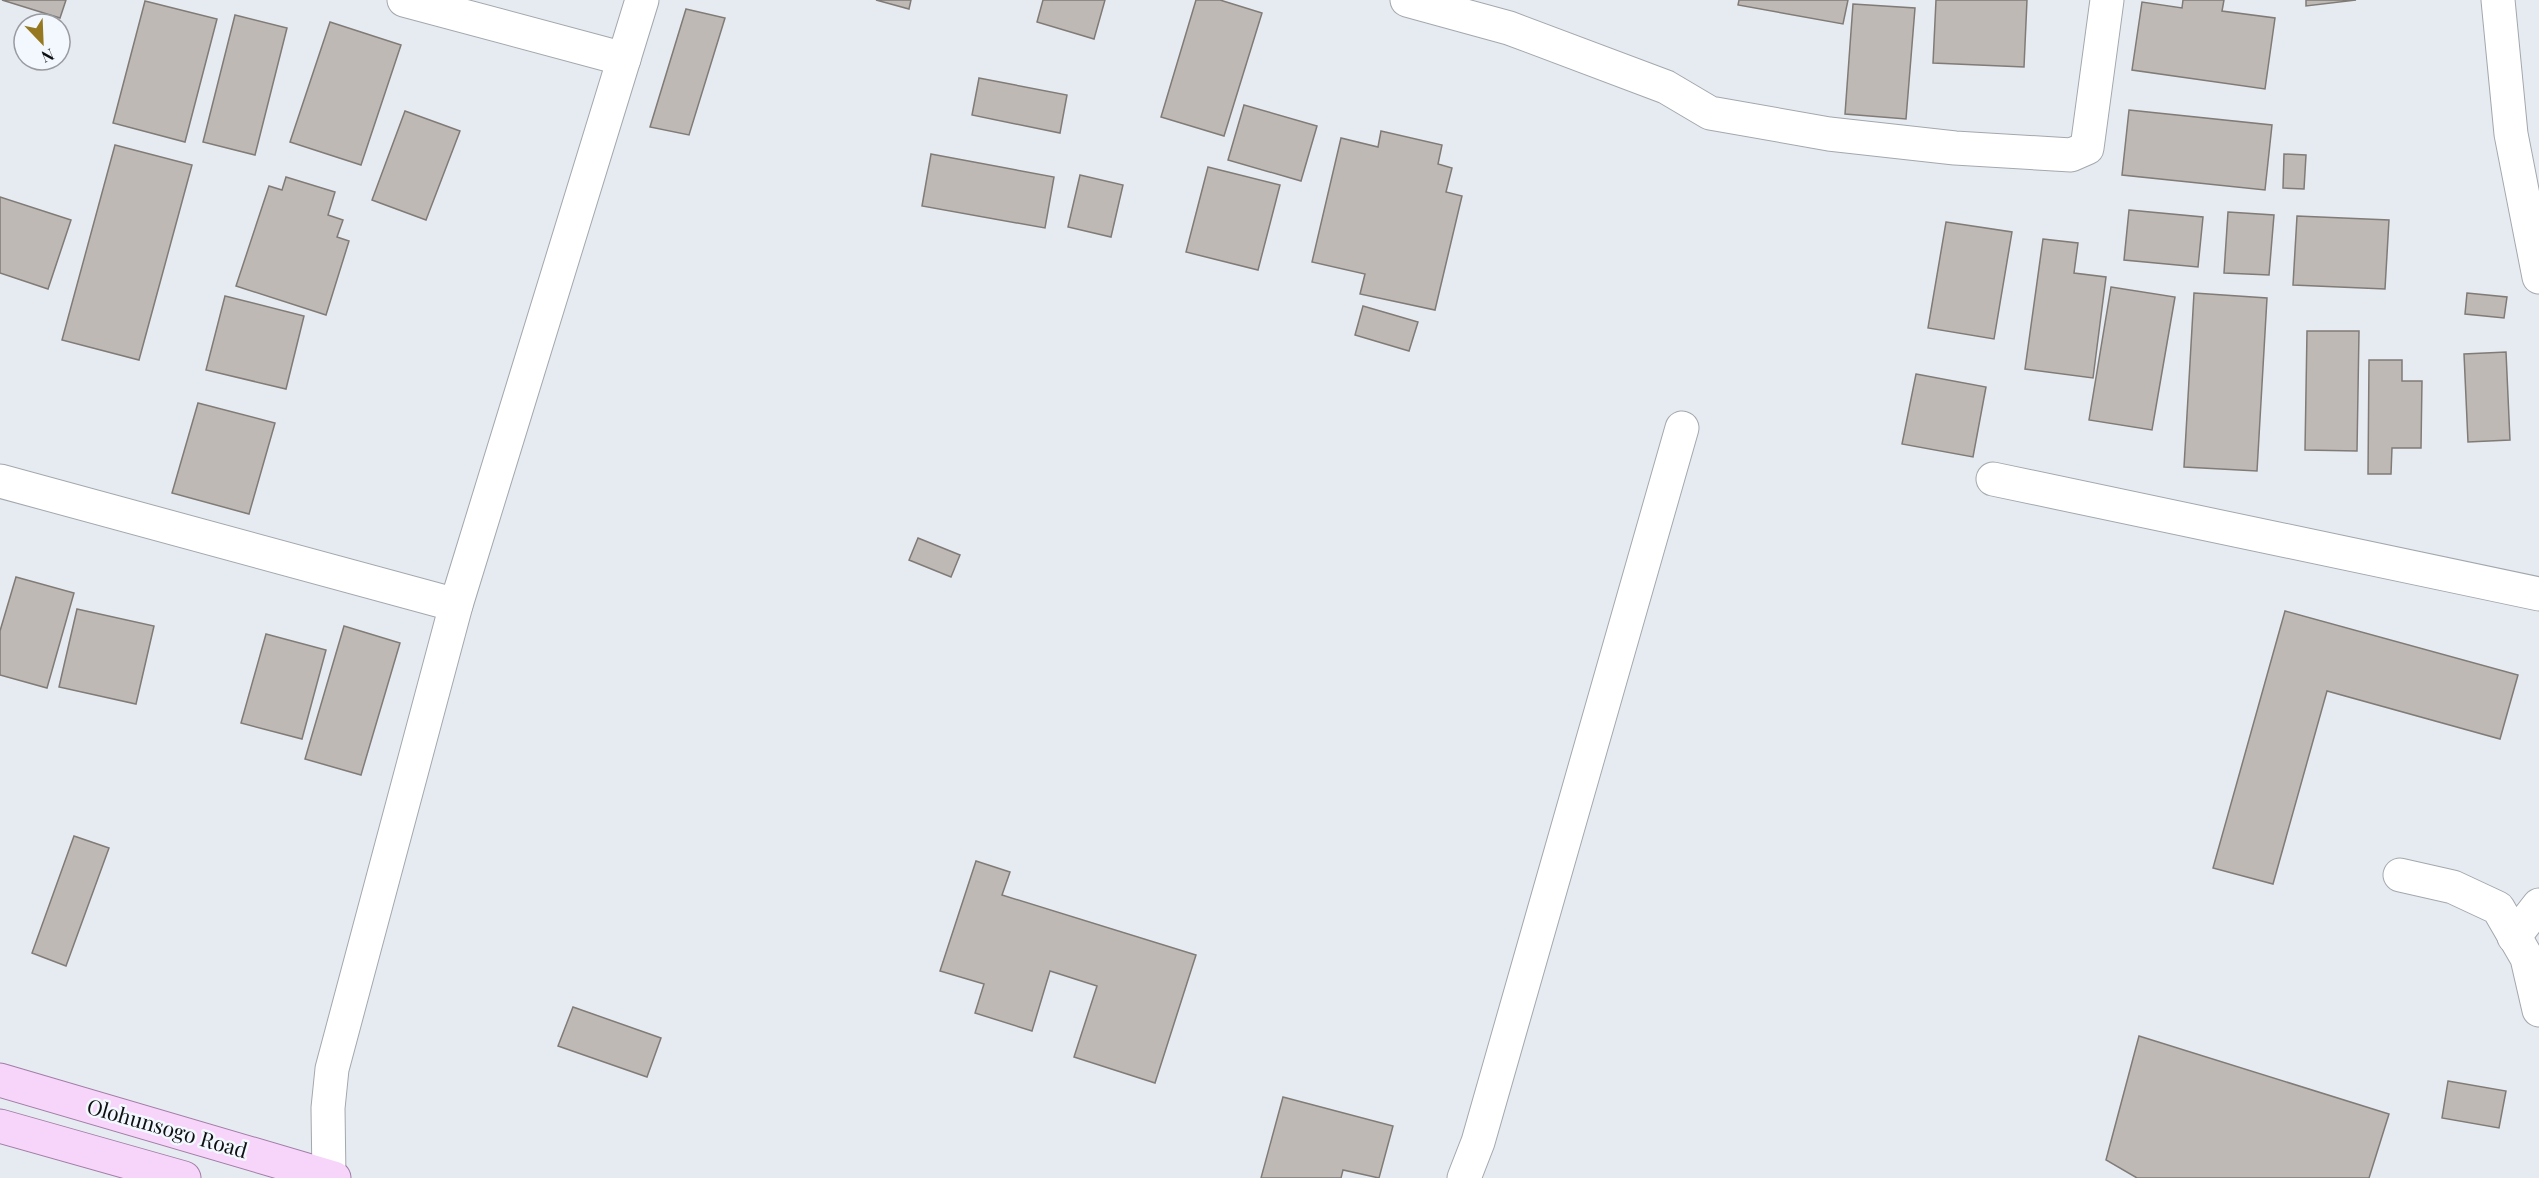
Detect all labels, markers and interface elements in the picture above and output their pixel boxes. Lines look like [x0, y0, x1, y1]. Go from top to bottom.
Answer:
north arrow [12, 12, 72, 72]
text: N [38, 44, 57, 68]
street label: Olohunsogo Road [84, 1091, 251, 1163]

